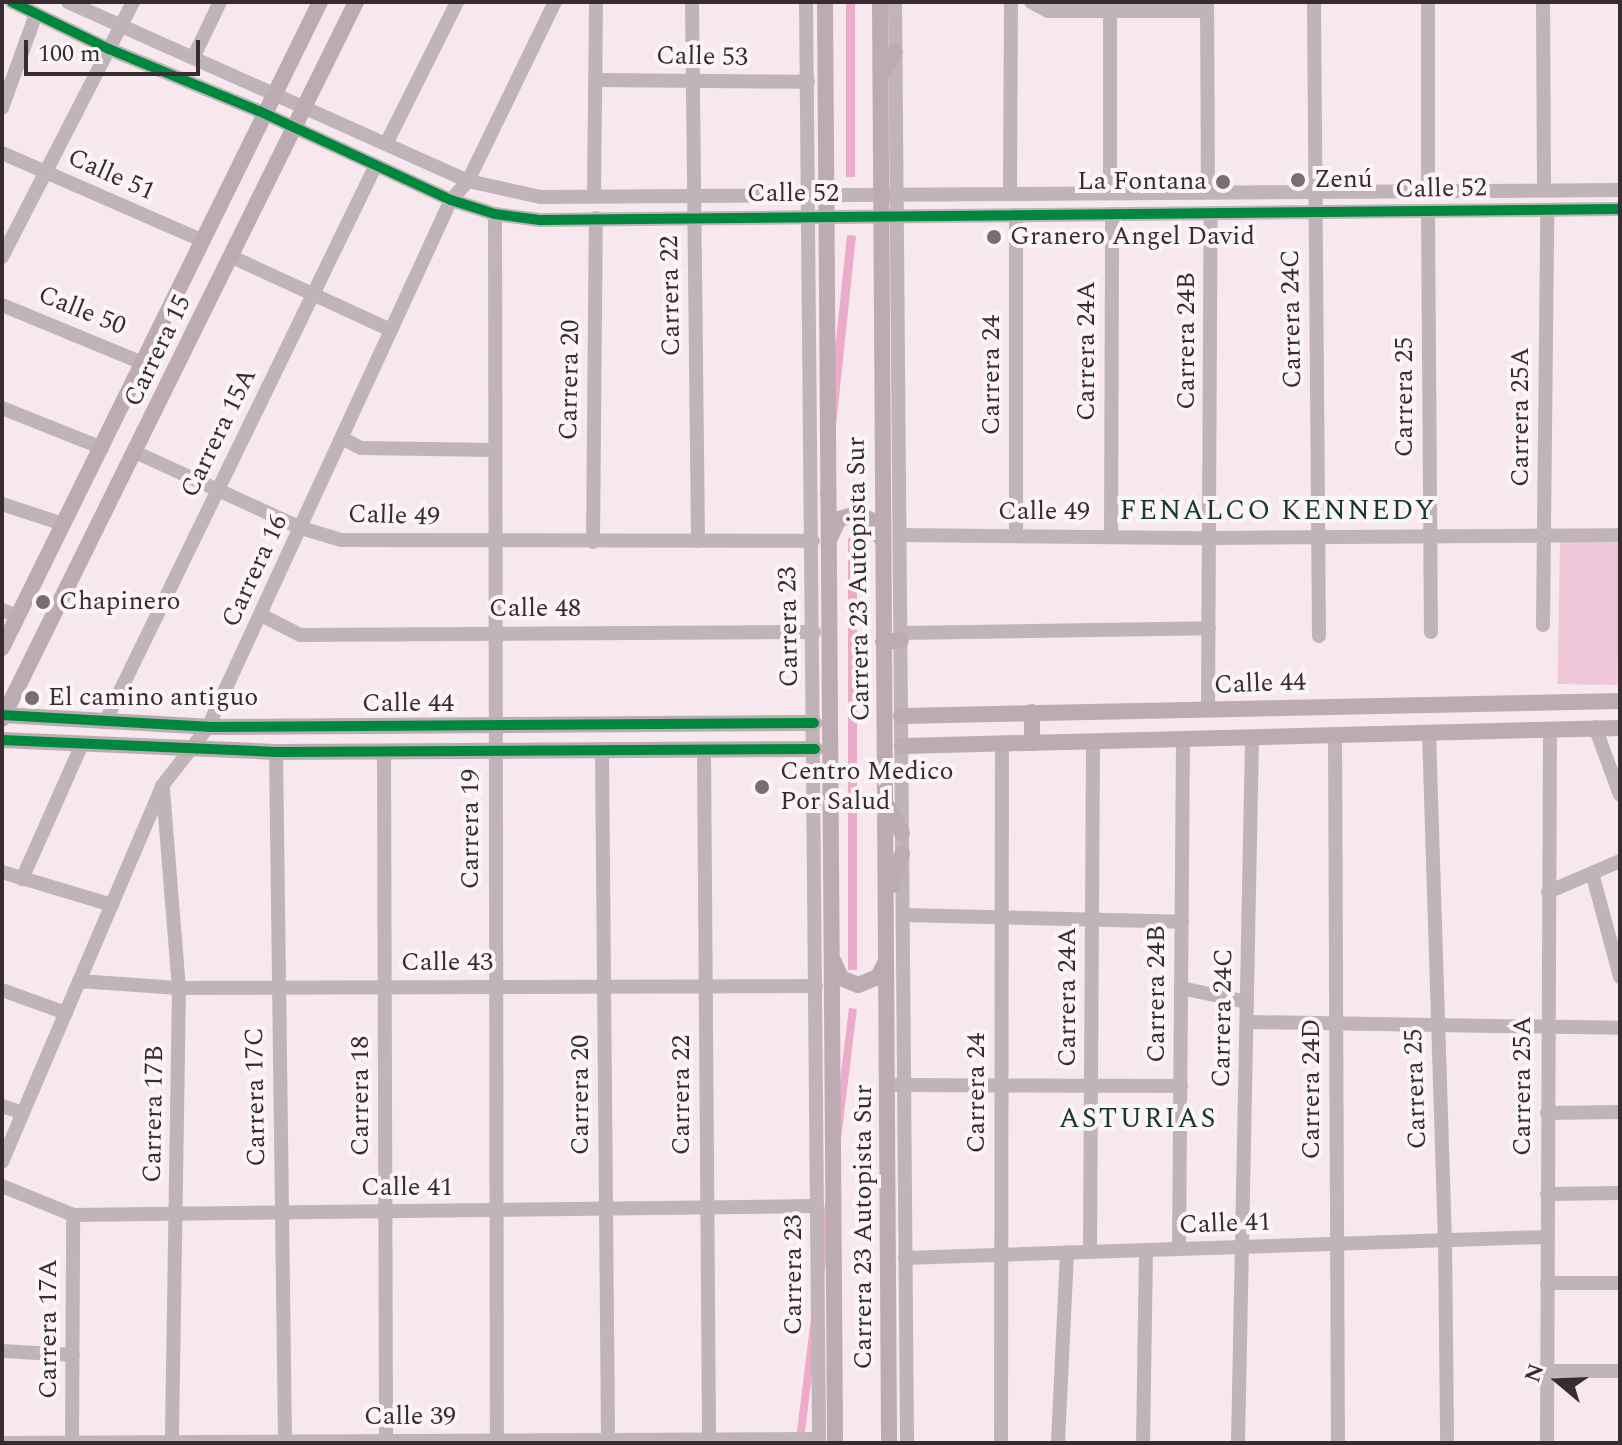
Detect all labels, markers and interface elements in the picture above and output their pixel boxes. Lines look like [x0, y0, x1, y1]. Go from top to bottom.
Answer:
scale bar [28, 24, 204, 74]
text: 100 m [38, 36, 101, 72]
street label: Calle 53 [656, 41, 748, 73]
street label: Calle 51 [63, 142, 159, 208]
place label: Zenú [1314, 164, 1373, 196]
place label: La Fontana [1077, 166, 1207, 198]
marker: Zenú [1289, 171, 1307, 189]
marker: La Fontana [1214, 173, 1232, 191]
street label: Calle 52 [1395, 173, 1487, 205]
street label: Calle 52 [747, 178, 839, 210]
place label: Granero Angel David [1010, 221, 1255, 253]
marker: Granero Angel David [985, 228, 1003, 246]
street label: Carrera 22 [654, 235, 688, 357]
street label: Carrera 24C [1275, 249, 1309, 389]
street label: Carrera 24B [1171, 272, 1203, 410]
street label: Calle 50 [34, 279, 130, 343]
street label: Carrera 24A [1071, 281, 1103, 421]
street label: Carrera 15 [118, 290, 198, 412]
street label: Carrera 24 [976, 315, 1008, 435]
street label: Carrera 20 [553, 319, 587, 441]
street label: Carrera 25 [1389, 337, 1421, 457]
street label: Carrera 25A [1505, 347, 1537, 487]
street label: Carrera 15A [174, 363, 264, 503]
street label: Carrera 23 Autopista Sur [841, 436, 877, 722]
district label: FENALCO KENNEDY [1119, 494, 1437, 528]
street label: Calle 49 [998, 496, 1090, 528]
street label: Calle 49 [348, 499, 440, 533]
street label: Carrera 16 [215, 510, 295, 632]
street label: Carrera 23 [772, 566, 806, 688]
place label: Chapinero [59, 586, 181, 618]
marker: Chapinero [34, 593, 52, 611]
street label: Calle 48 [489, 593, 581, 625]
street label: Calle 44 [1214, 667, 1306, 701]
place label: El camino antiguo [48, 682, 258, 714]
street label: Calle 44 [362, 688, 454, 720]
marker: El camino antiguo [23, 689, 41, 707]
place label: Centro Medico Por Salud [780, 756, 954, 818]
street label: Carrera 19 [455, 769, 487, 889]
marker: Centro Medico Por Salud [751, 776, 773, 798]
street label: Carrera 24B [1141, 925, 1173, 1063]
street label: Carrera 24A [1052, 927, 1084, 1067]
street label: Calle 43 [401, 947, 493, 979]
street label: Carrera 24C [1206, 948, 1240, 1088]
street label: Carrera 25A [1507, 1016, 1539, 1156]
street label: Carrera 24D [1296, 1019, 1328, 1159]
street label: Carrera 17C [239, 1027, 273, 1167]
street label: Carrera 25 [1398, 1028, 1434, 1150]
street label: Carrera 24 [961, 1033, 993, 1153]
street label: Carrera 20 [565, 1035, 597, 1155]
street label: Carrera 22 [666, 1035, 698, 1155]
street label: Carrera 18 [345, 1036, 377, 1156]
street label: Carrera 17B [137, 1045, 171, 1183]
street label: Carrera 23 Autopista Sur [848, 1085, 880, 1369]
district label: ASTURIAS [1059, 1102, 1217, 1136]
street label: Calle 41 [361, 1172, 453, 1204]
street label: Calle 41 [1179, 1207, 1271, 1241]
street label: Carrera 23 [778, 1215, 810, 1335]
street label: Carrera 17A [33, 1259, 65, 1399]
north arrow [1518, 1341, 1598, 1421]
text: N [1516, 1359, 1553, 1387]
street label: Calle 39 [364, 1401, 456, 1433]

